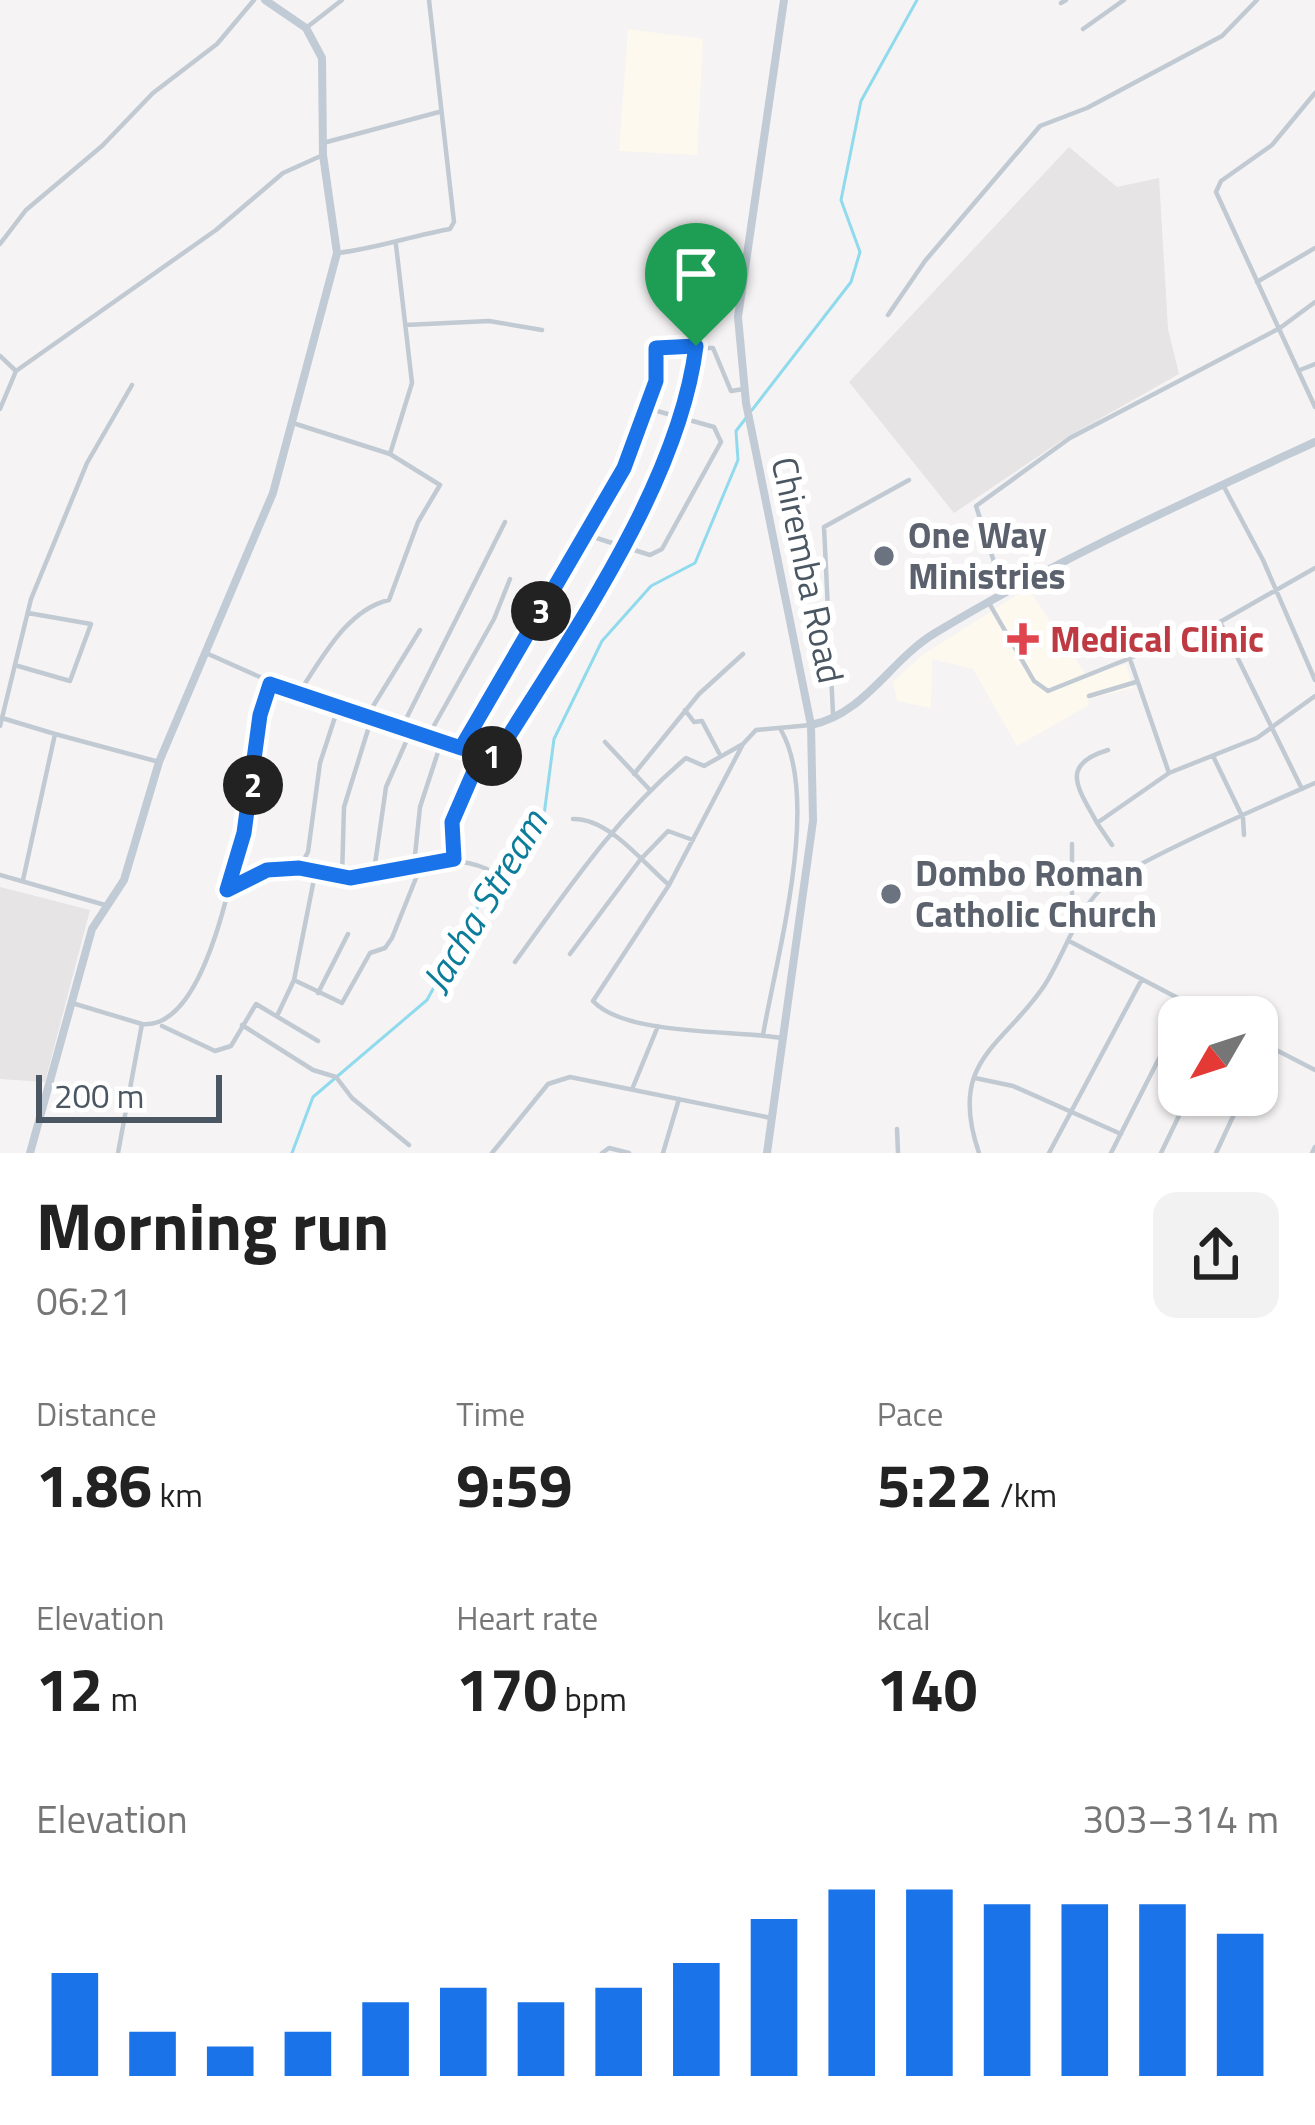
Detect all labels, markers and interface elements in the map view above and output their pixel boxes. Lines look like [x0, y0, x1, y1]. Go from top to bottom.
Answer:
pin [645, 223, 747, 346]
icon: arrive [663, 241, 729, 307]
street label: Chiremba Road [758, 452, 859, 688]
place label: One Way Ministries [908, 507, 1066, 603]
marker: One Way Ministries [871, 543, 897, 569]
pin: 3 [511, 581, 571, 641]
text: 3 [532, 586, 550, 636]
place label: Medical Clinic [1050, 611, 1264, 666]
marker: Medical Clinic [1007, 623, 1039, 655]
pin: 1 [462, 726, 522, 786]
text: 1 [483, 731, 501, 781]
pin: 2 [223, 755, 283, 815]
text: 2 [244, 760, 262, 810]
water label: Jacha Stream [406, 797, 562, 1003]
place label: Dombo Roman Catholic Church [915, 845, 1157, 941]
marker: Dombo Roman Catholic Church [878, 881, 904, 907]
north arrow [1158, 996, 1278, 1116]
map controls [1158, 996, 1278, 1116]
scale bar [36, 1069, 222, 1122]
text: 200 m [54, 1071, 144, 1121]
text: Morning run [36, 1175, 389, 1276]
button: share [1153, 1192, 1279, 1318]
text: 06:21 [36, 1271, 132, 1330]
text: Distance [36, 1389, 157, 1439]
text: Time [456, 1389, 525, 1439]
text: Pace [877, 1389, 943, 1439]
text: 1.86 [36, 1439, 152, 1530]
text: 9:59 [456, 1439, 573, 1530]
text: 5:22 [877, 1439, 993, 1530]
text: km [152, 1470, 203, 1520]
text: /km [993, 1470, 1057, 1520]
text: Elevation [36, 1593, 164, 1643]
text: Heart rate [456, 1593, 598, 1643]
text: kcal [877, 1593, 931, 1643]
text: 12 [36, 1643, 103, 1734]
text: 170 [456, 1643, 557, 1734]
text: 140 [877, 1643, 977, 1734]
text: m [103, 1674, 138, 1724]
text: bpm [557, 1674, 627, 1724]
text: Elevation [36, 1789, 188, 1848]
text: 303–314 m [1082, 1789, 1279, 1848]

